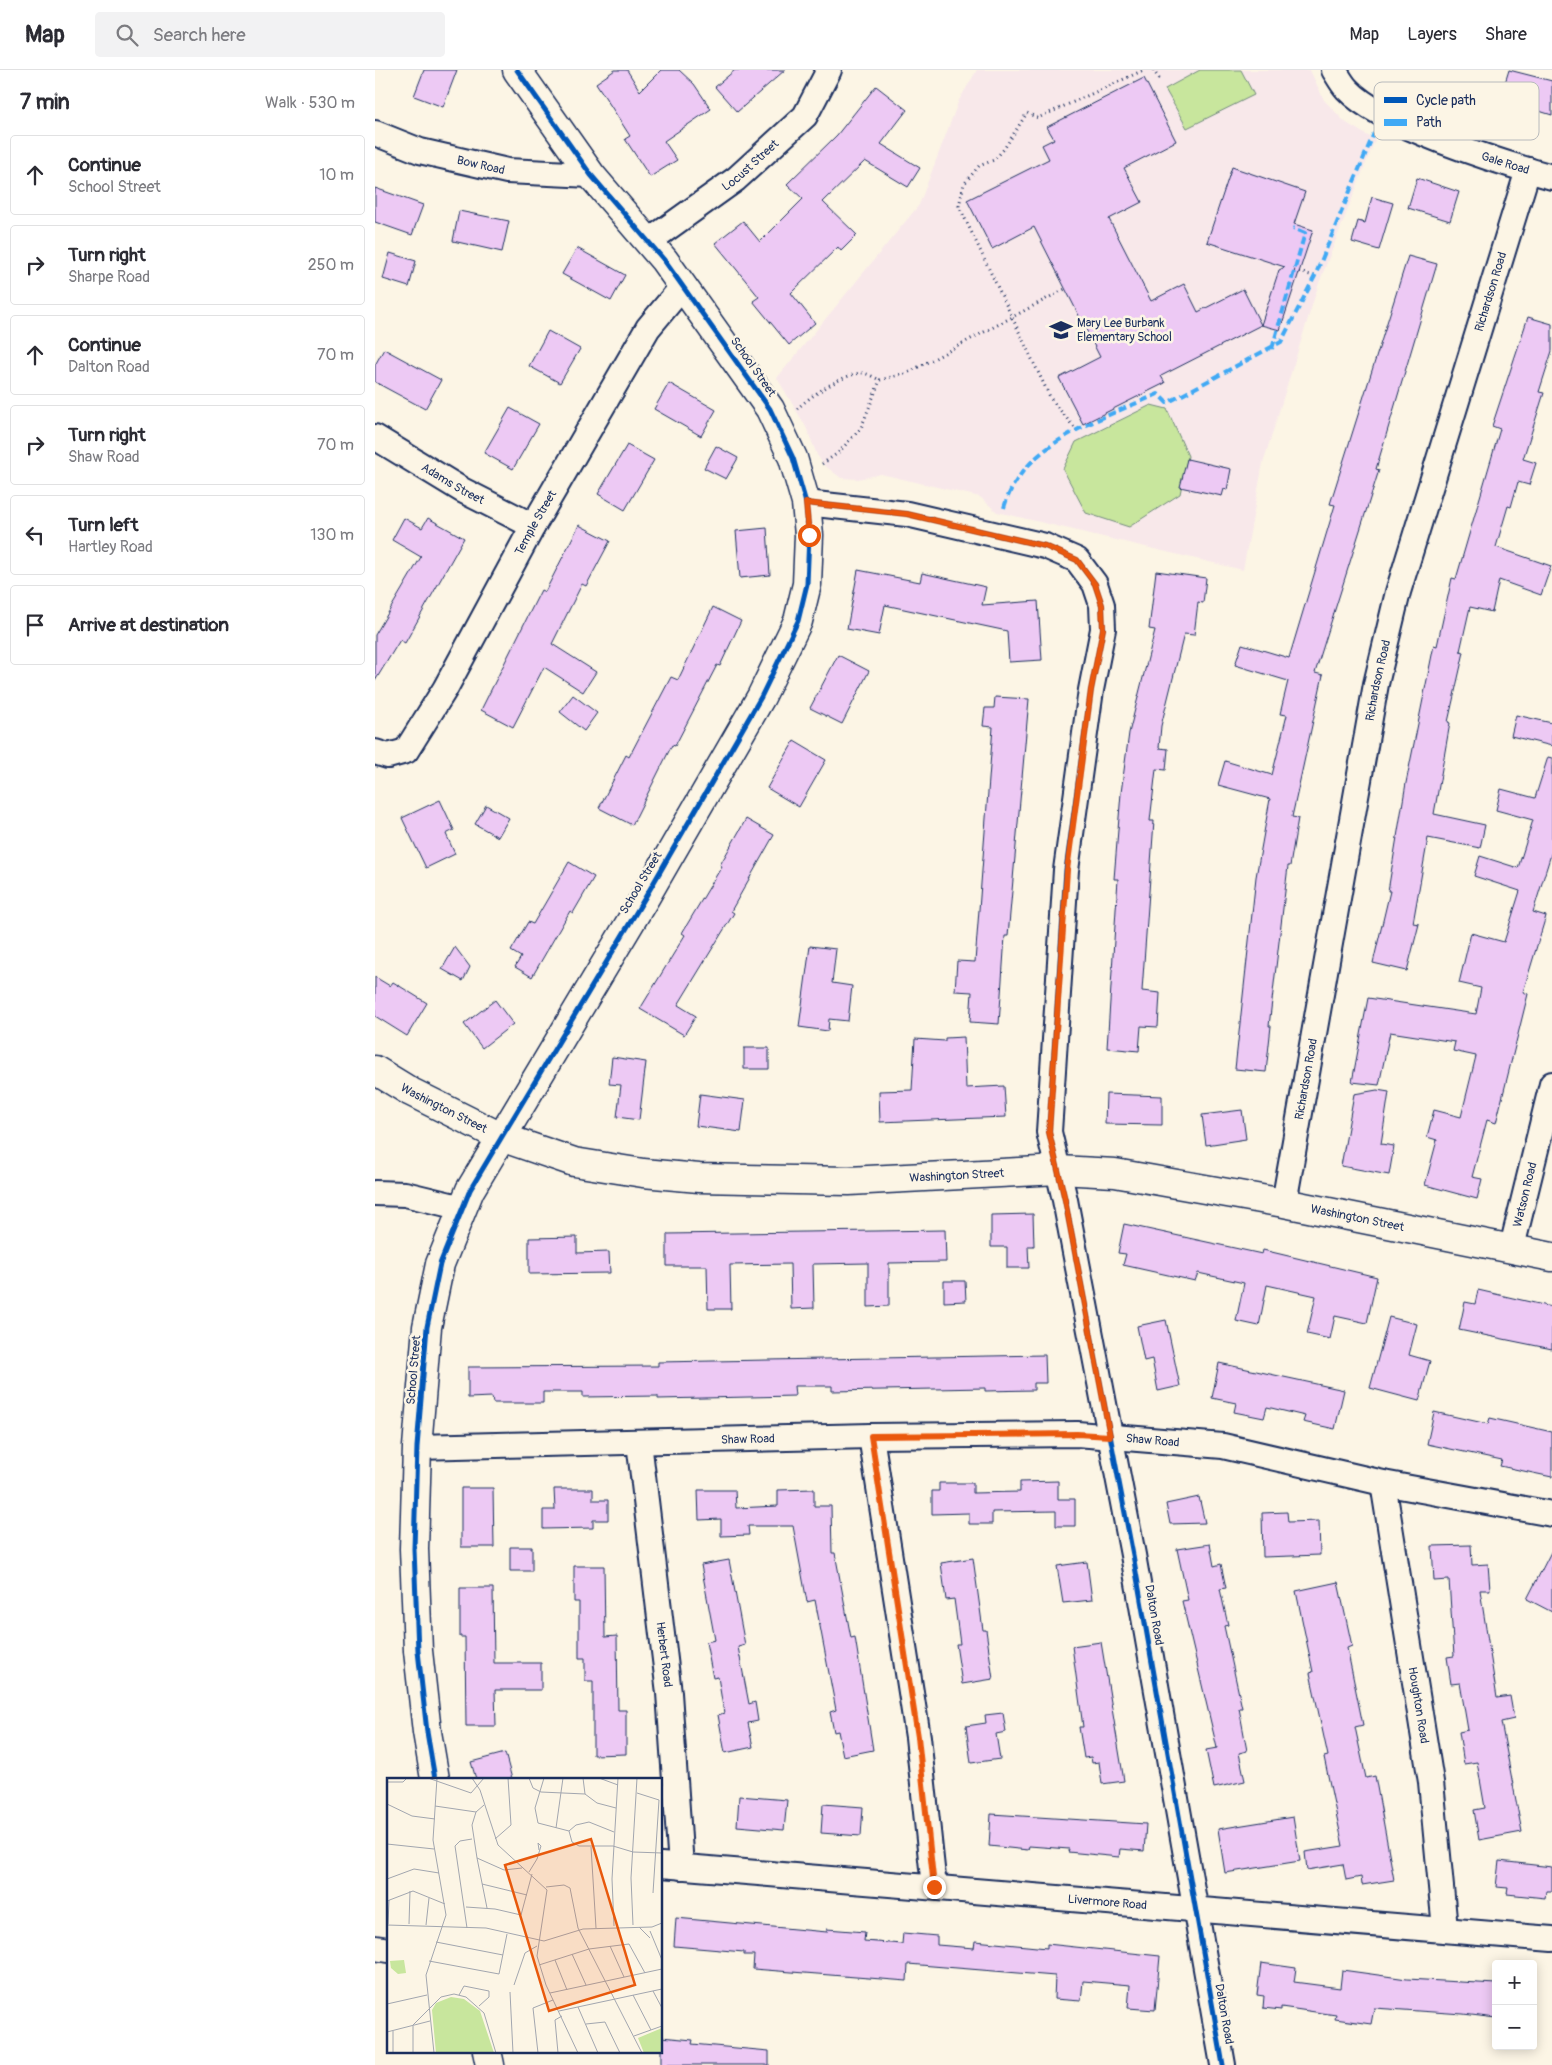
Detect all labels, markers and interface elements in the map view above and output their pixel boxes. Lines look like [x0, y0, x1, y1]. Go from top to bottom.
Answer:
search box [95, 12, 445, 57]
text: Map [25, 20, 65, 49]
icon: search [113, 21, 141, 49]
text: Search here [153, 23, 246, 47]
text: Map [1350, 23, 1379, 46]
text: Layers [1407, 23, 1457, 46]
text: Share [1485, 23, 1527, 46]
legend [1374, 82, 1539, 140]
text: 7 min [20, 89, 70, 116]
text: Cycle path [1416, 92, 1476, 109]
text: Walk · 530 m [265, 93, 355, 113]
text: Path [1416, 114, 1441, 131]
street label: Locust Street [719, 136, 782, 194]
street label: Gale Road [1479, 148, 1531, 178]
street label: Bow Road [456, 152, 506, 178]
text: Continue [68, 153, 141, 177]
icon: ahead [21, 161, 49, 189]
text: 10 m [319, 165, 354, 185]
text: School Street [68, 177, 161, 197]
text: Turn right [68, 243, 146, 267]
street label: Richardson Road [1471, 250, 1510, 333]
icon: right [21, 251, 49, 279]
text: 250 m [308, 255, 354, 275]
text: Sharpe Road [68, 267, 150, 287]
place label: Mary Lee Burbank Elementary School [1077, 316, 1172, 345]
school or university icon: Mary Lee Burbank Elementary School [1048, 317, 1074, 343]
text: Continue [68, 333, 141, 357]
street label: School Street [727, 334, 779, 400]
icon: ahead [21, 341, 49, 369]
text: 70 m [317, 345, 354, 365]
text: Dalton Road [68, 357, 150, 377]
text: Turn right [68, 423, 146, 447]
icon: right [21, 431, 49, 459]
text: 70 m [317, 435, 354, 455]
text: Shaw Road [68, 447, 140, 467]
street label: Adams Street [419, 460, 487, 508]
street label: Temple Street [511, 487, 560, 558]
text: Turn left [68, 513, 138, 537]
icon: left [21, 521, 49, 549]
route start [798, 524, 821, 547]
text: 130 m [310, 525, 354, 545]
text: Hartley Road [68, 537, 153, 557]
icon: arrive [21, 611, 49, 639]
text: Arrive at destination [68, 613, 229, 637]
street label: Richardson Road [1362, 638, 1394, 722]
street label: School Street [617, 849, 665, 917]
street label: Richardson Road [1291, 1037, 1321, 1121]
street label: Washington Street [398, 1080, 490, 1136]
street label: Watson Road [1510, 1160, 1540, 1229]
street label: Washington Street [909, 1165, 1005, 1185]
street label: Washington Street [1309, 1201, 1406, 1235]
street label: School Street [403, 1335, 425, 1405]
street label: Shaw Road [721, 1431, 775, 1447]
street label: Shaw Road [1125, 1431, 1180, 1450]
street label: Dalton Road [1141, 1583, 1167, 1647]
street label: Herbert Road [653, 1621, 676, 1688]
street label: Houghton Road [1405, 1666, 1432, 1745]
inset map [387, 1778, 663, 2052]
route end [923, 1876, 946, 1899]
street label: Livermore Road [1067, 1891, 1148, 1913]
map controls [1492, 1960, 1537, 2050]
button: + [1492, 1960, 1537, 2005]
street label: Dalton Road [1211, 1982, 1237, 2046]
button: − [1492, 2005, 1537, 2050]

